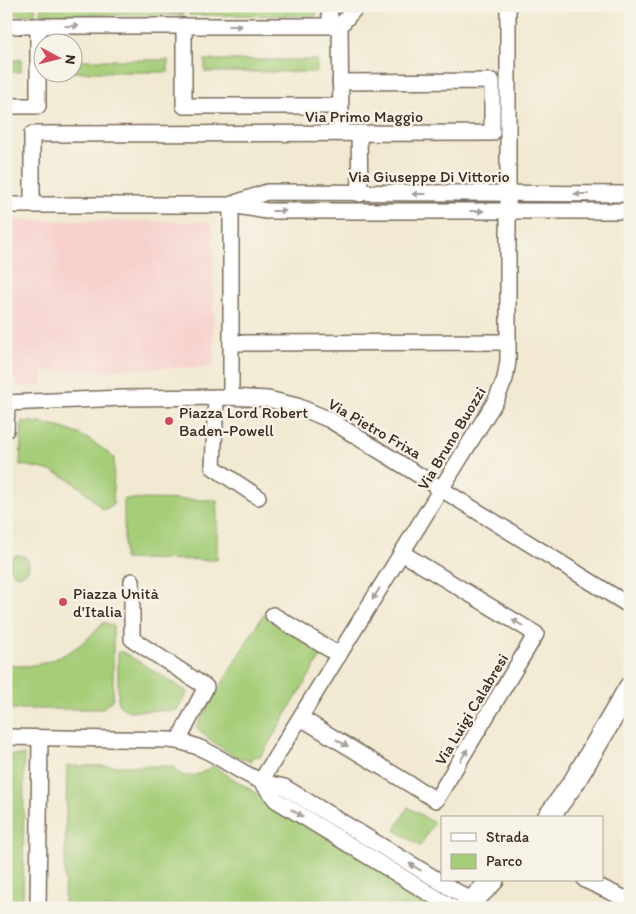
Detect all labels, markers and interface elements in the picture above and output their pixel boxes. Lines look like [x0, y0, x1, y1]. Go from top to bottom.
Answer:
one-way arrow [65, 22, 81, 30]
one-way arrow [227, 22, 243, 30]
north arrow [32, 32, 82, 82]
text: N [61, 54, 79, 65]
street label: Via Primo Maggio [305, 107, 423, 126]
street label: Via Giuseppe Di Vittorio [348, 167, 510, 186]
one-way arrow [410, 190, 426, 198]
one-way arrow [573, 190, 589, 198]
one-way arrow [271, 207, 287, 215]
one-way arrow [469, 207, 485, 215]
street label: Via Bruno Buozzi [413, 383, 490, 493]
street label: Via Pietro Frixa [325, 394, 425, 463]
place label: Piazza Lord Robert Baden-Powell [179, 403, 308, 440]
marker: Piazza Lord Robert Baden-Powell [163, 415, 175, 427]
place label: Piazza Unità d'Italia [73, 584, 160, 621]
one-way arrow [372, 588, 381, 601]
marker: Piazza Unità d'Italia [57, 596, 69, 608]
one-way arrow [511, 619, 524, 628]
street label: Via Luigi Calabresi [431, 650, 512, 769]
one-way arrow [336, 739, 349, 748]
one-way arrow [459, 749, 468, 762]
one-way arrow [291, 809, 304, 818]
legend [441, 816, 604, 882]
text: Strada [486, 828, 530, 846]
text: Parco [486, 852, 522, 870]
one-way arrow [409, 862, 422, 871]

